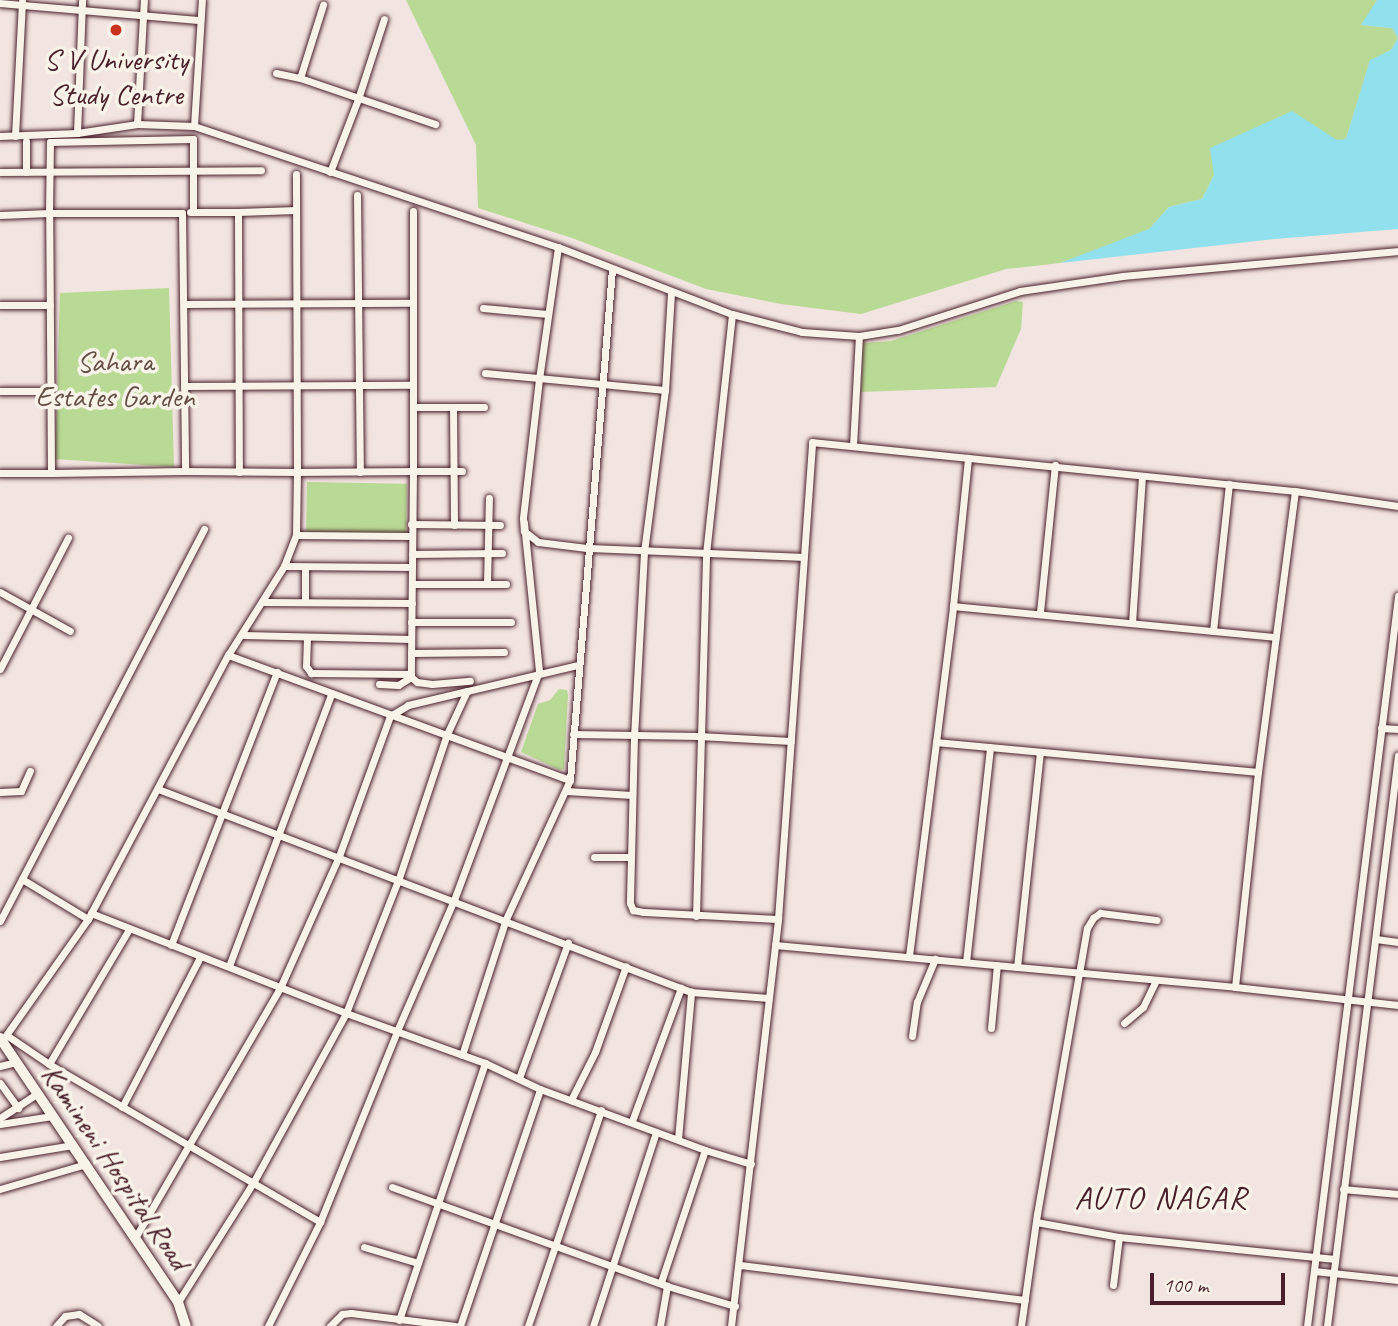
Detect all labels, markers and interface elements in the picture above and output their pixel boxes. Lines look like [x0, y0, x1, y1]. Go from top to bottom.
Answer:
marker: S V University Study Centre [108, 22, 124, 38]
place label: S V University Study Centre [44, 41, 188, 111]
park label: Sahara Estates Garden [35, 343, 195, 414]
street label: Kamineni Hospital Road [34, 1058, 198, 1276]
district label: AUTO NAGAR [1076, 1179, 1246, 1217]
scale bar [1153, 1260, 1288, 1304]
text: 100 m [1163, 1272, 1208, 1298]

